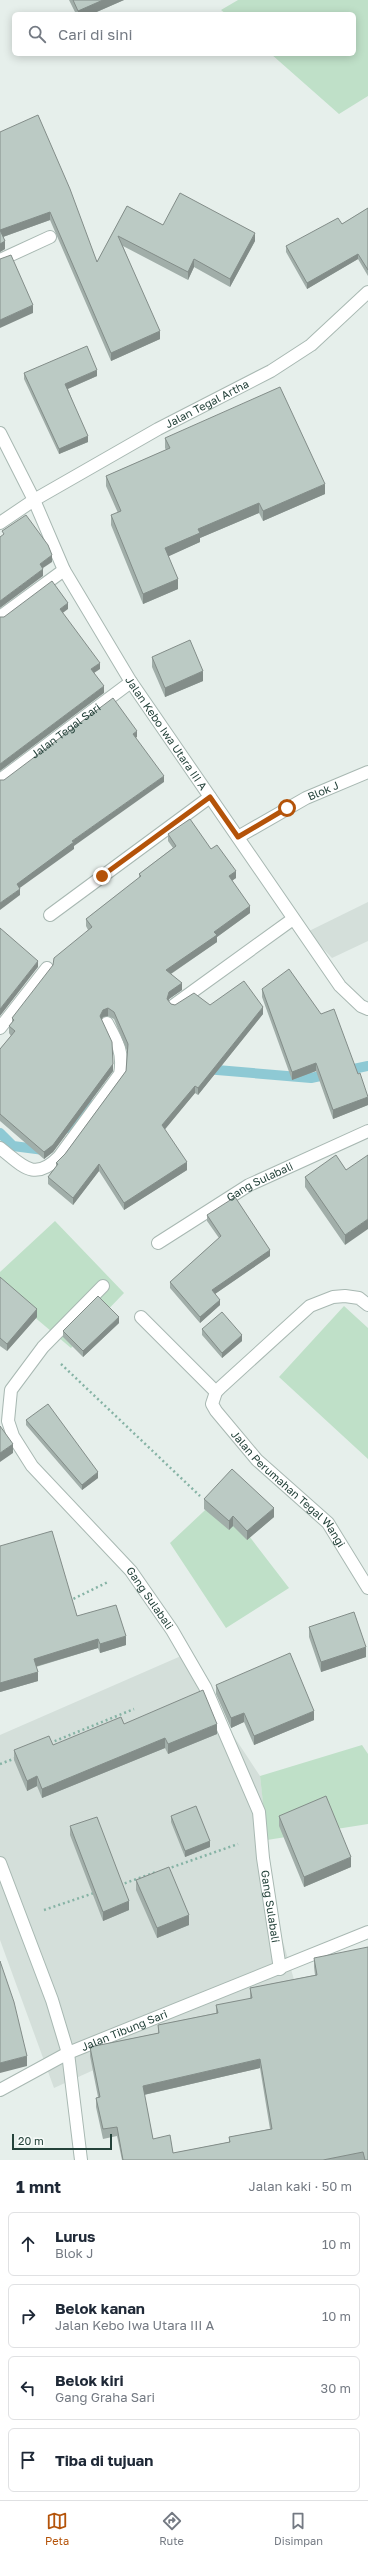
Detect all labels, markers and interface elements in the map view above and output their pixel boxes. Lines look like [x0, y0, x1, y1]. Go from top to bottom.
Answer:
search box [12, 12, 356, 56]
icon: search [26, 23, 48, 45]
text: Cari di sini [58, 25, 133, 43]
street label: Jalan Tegal Artha [163, 377, 251, 430]
street label: Jalan Kebo Iwa Utara III A [123, 674, 211, 793]
street label: Jalan Tegal Sari [28, 700, 103, 761]
street label: Blok J [305, 778, 340, 803]
route start [278, 799, 296, 817]
route end [93, 867, 111, 885]
street label: Gang Sulabali [224, 1159, 295, 1204]
street label: Jalan Perumahan Tegal Wangi [229, 1427, 348, 1549]
street label: Gang Sulabali [124, 1564, 177, 1632]
street label: Gang Sulabali [259, 1869, 283, 1944]
street label: Jalan Tibung Sari [79, 2007, 169, 2053]
scale bar [12, 2132, 112, 2151]
text: 20 m [18, 2134, 44, 2147]
text: 1 mnt [16, 2176, 61, 2197]
text: Jalan kaki · 50 m [249, 2178, 352, 2194]
text: Lurus [55, 2227, 96, 2245]
icon: ahead [17, 2233, 39, 2255]
text: 10 m [322, 2236, 351, 2252]
text: Blok J [55, 2245, 93, 2261]
text: Belok kanan [55, 2299, 145, 2317]
icon: right [17, 2305, 39, 2327]
text: 10 m [322, 2308, 351, 2324]
text: Jalan Kebo Iwa Utara III A [55, 2317, 214, 2333]
text: Belok kiri [55, 2371, 124, 2389]
icon: left [17, 2377, 39, 2399]
text: 30 m [321, 2380, 351, 2396]
text: Gang Graha Sari [55, 2389, 155, 2405]
icon: arrive [17, 2449, 39, 2471]
text: Tiba di tujuan [55, 2451, 153, 2469]
tab: Peta [45, 2510, 69, 2547]
tab: Rute [159, 2510, 184, 2547]
tab: Disimpan [274, 2510, 323, 2547]

